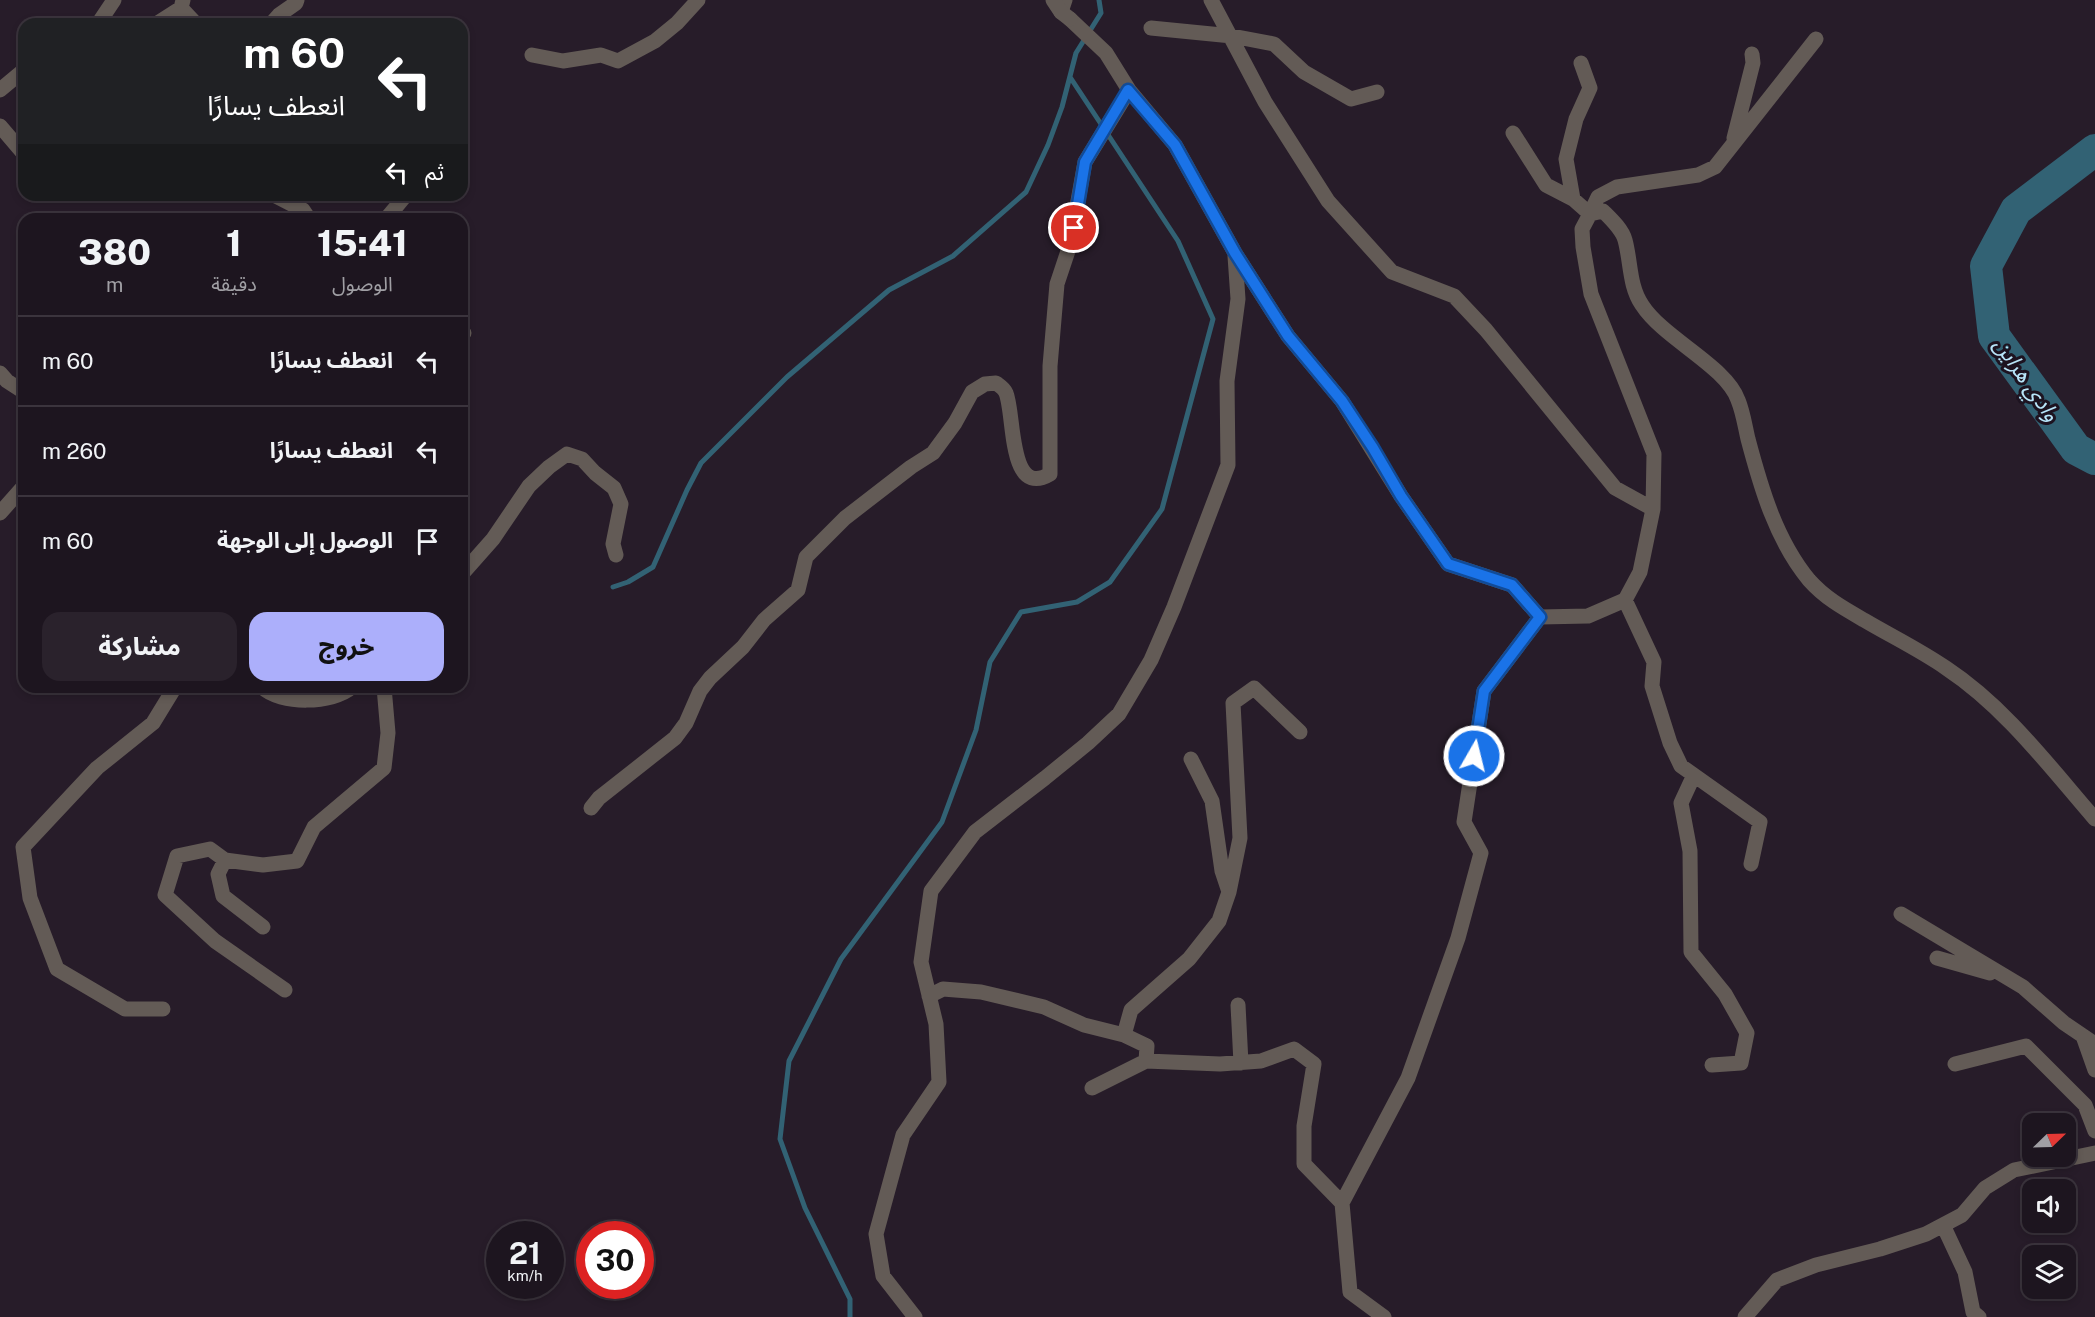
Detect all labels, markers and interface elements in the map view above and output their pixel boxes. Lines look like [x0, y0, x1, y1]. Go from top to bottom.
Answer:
text: 60 m [243, 28, 345, 77]
icon: left [366, 42, 444, 120]
text: انعطف يسارًا [207, 89, 345, 121]
icon: left [380, 156, 413, 189]
text: ثم [425, 159, 444, 185]
pin [1048, 202, 1099, 253]
icon: arrive [1057, 211, 1090, 244]
text: 1 [226, 222, 242, 264]
text: 15:41 [317, 222, 408, 264]
text: 380 [78, 231, 151, 273]
text: دقيقة [211, 272, 257, 296]
text: الوصول [332, 272, 393, 296]
text: m [106, 273, 123, 297]
water label: وادي هراين [1985, 332, 2065, 429]
icon: left [411, 345, 444, 378]
text: انعطف يسارًا [270, 347, 393, 373]
text: 60 m [42, 348, 93, 374]
icon: left [411, 435, 444, 468]
text: انعطف يسارًا [270, 437, 393, 463]
text: 260 m [42, 438, 107, 464]
icon: arrive [411, 525, 444, 558]
text: الوصول إلى الوجهة [217, 527, 393, 553]
text: 60 m [42, 528, 93, 554]
button: مشاركة [42, 612, 237, 681]
button: خروج [249, 612, 444, 681]
position arrow [1442, 724, 1506, 788]
north arrow [2022, 1113, 2076, 1167]
map controls [2022, 1113, 2076, 1299]
button: sound [2022, 1179, 2076, 1233]
speed limit sign: 30 [576, 1221, 654, 1299]
text: 21 [509, 1235, 541, 1271]
button: layers [2022, 1245, 2076, 1299]
text: km/h [507, 1267, 543, 1284]

